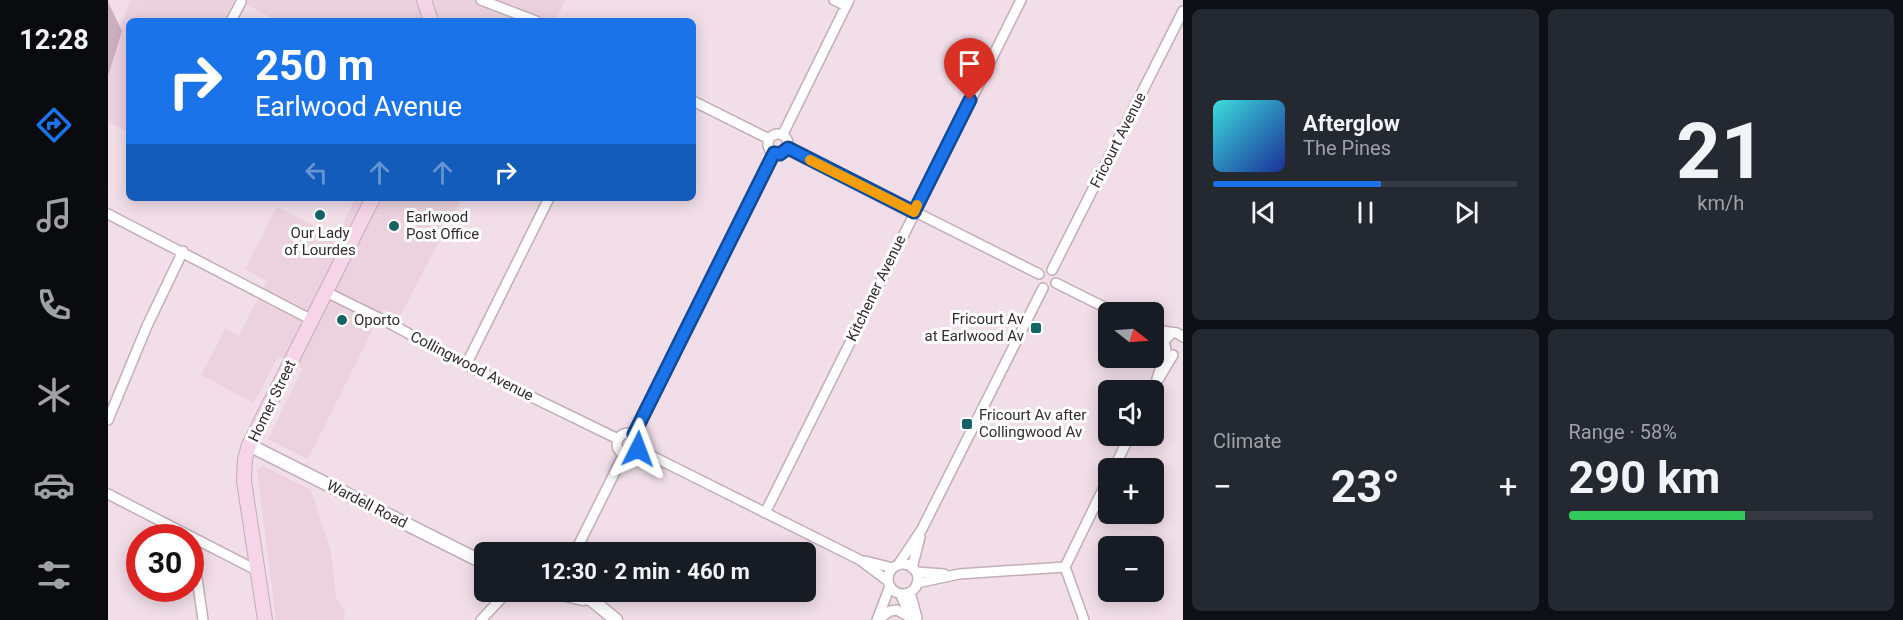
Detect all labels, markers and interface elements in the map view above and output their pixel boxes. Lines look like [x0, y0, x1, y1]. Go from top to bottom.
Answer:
text: 12:28 [19, 24, 89, 56]
pin [944, 38, 995, 100]
text: 250 m [255, 41, 374, 90]
icon: right [156, 42, 234, 120]
icon: arrive [953, 47, 986, 80]
street label: Fricourt Avenue [1086, 89, 1150, 191]
text: Earlwood Avenue [255, 91, 462, 123]
icon: directions [33, 104, 75, 146]
text: 21 [1676, 106, 1766, 197]
text: Afterglow [1303, 111, 1400, 136]
text: The Pines [1303, 136, 1391, 160]
icon: left [300, 156, 333, 189]
icon: ahead [363, 156, 396, 189]
icon: ahead [426, 156, 459, 189]
icon: right [489, 156, 522, 189]
text: km/h [1697, 191, 1744, 215]
icon: music [33, 194, 75, 236]
icon: previous [1247, 196, 1280, 229]
icon: pause [1349, 196, 1382, 229]
icon: next [1450, 196, 1483, 229]
marker: Our Lady of Lourdes [313, 208, 327, 222]
place label: Earlwood Post Office [406, 208, 479, 243]
marker: Earlwood Post Office [387, 219, 401, 233]
place label: Our Lady of Lourdes [284, 224, 356, 259]
street label: Kitchener Avenue [842, 232, 910, 344]
icon: phone [33, 284, 75, 326]
north arrow [1098, 302, 1164, 368]
map controls [1098, 302, 1164, 602]
place label: Fricourt Av at Earlwood Av [925, 310, 1024, 345]
place label: Oporto [354, 311, 400, 329]
marker: Oporto [335, 313, 349, 327]
marker: Fricourt Av at Earlwood Av [1029, 321, 1043, 335]
street label: Collingwood Avenue [408, 327, 537, 405]
street label: Homer Street [244, 357, 300, 445]
icon: climate [33, 374, 75, 416]
button: sound [1098, 380, 1164, 446]
place label: Fricourt Av after Collingwood Av [979, 406, 1086, 441]
position arrow [606, 417, 670, 481]
marker: Fricourt Av after Collingwood Av [960, 417, 974, 431]
text: Range · 58% [1569, 420, 1677, 444]
text: Climate [1213, 429, 1281, 453]
text: 290 km [1569, 451, 1720, 504]
button: + [1098, 458, 1164, 524]
text: 23° [1331, 460, 1400, 513]
icon: car [33, 464, 75, 506]
text: − [1213, 467, 1232, 506]
text: + [1499, 467, 1518, 506]
street label: Wardell Road [324, 476, 410, 532]
speed limit sign: 30 [126, 524, 204, 602]
button: − [1098, 536, 1164, 602]
icon: filters [33, 554, 75, 596]
text: 12:30 · 2 min · 460 m [540, 559, 750, 584]

